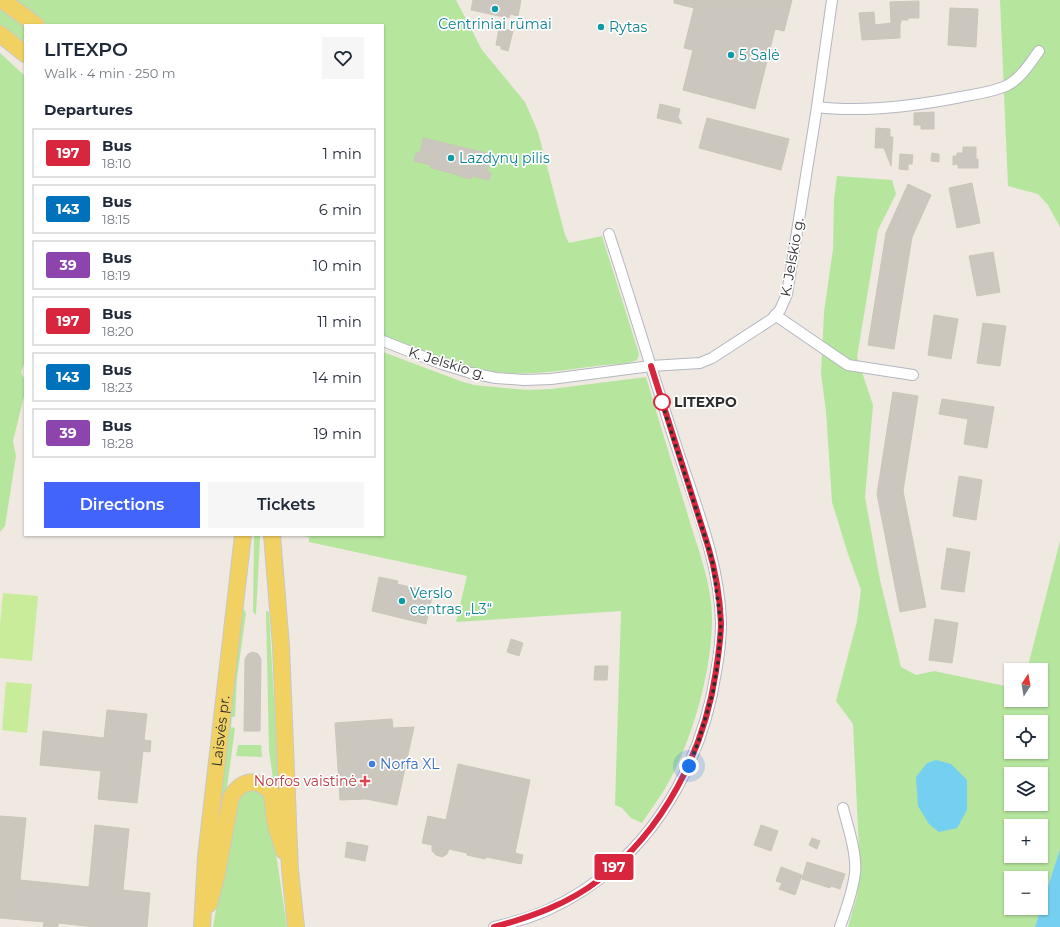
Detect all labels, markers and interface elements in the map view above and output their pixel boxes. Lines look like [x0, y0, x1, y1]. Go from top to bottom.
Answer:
marker: Centriniai rūmai [490, 4, 500, 14]
place label: Centriniai rūmai [438, 15, 552, 33]
place label: Rytas [609, 18, 647, 36]
marker: Rytas [596, 22, 606, 32]
button: heart [322, 37, 364, 79]
text: LITEXPO [44, 38, 128, 61]
place label: 5 Salė [739, 46, 780, 64]
marker: 5 Salė [726, 50, 736, 60]
text: Walk · 4 min · 250 m [44, 65, 175, 81]
text: Departures [44, 100, 133, 119]
text: Bus [102, 136, 132, 155]
text: 197 [56, 144, 80, 162]
text: 1 min [323, 144, 362, 163]
place label: Lazdynų pilis [459, 149, 550, 167]
marker: Lazdynų pilis [446, 153, 456, 163]
text: 18:10 [102, 155, 131, 171]
text: Bus [102, 192, 132, 211]
text: 143 [56, 200, 80, 218]
text: 6 min [319, 200, 362, 219]
text: 18:15 [102, 211, 130, 227]
street label: K. Jelskio g. [776, 216, 808, 298]
text: Bus [102, 248, 132, 267]
text: 39 [59, 256, 77, 274]
text: 10 min [313, 256, 362, 275]
text: 18:19 [102, 267, 130, 283]
text: Bus [102, 304, 132, 323]
text: 197 [56, 312, 80, 330]
text: 11 min [317, 312, 362, 331]
text: 18:20 [102, 323, 134, 339]
street label: K. Jelskio g. [406, 343, 488, 383]
text: Bus [102, 360, 132, 379]
text: 143 [56, 368, 80, 386]
text: 14 min [313, 368, 362, 387]
text: 18:23 [102, 379, 132, 395]
marker: LITEXPO [653, 393, 671, 411]
place label: LITEXPO [674, 393, 737, 411]
text: Bus [102, 416, 132, 435]
text: 39 [59, 424, 77, 442]
text: 19 min [313, 424, 362, 443]
text: 18:28 [102, 435, 133, 451]
button: Directions [44, 482, 200, 528]
button: Tickets [208, 482, 364, 528]
place label: Verslo centras „L3“ [410, 584, 492, 618]
marker: Verslo centras „L3“ [397, 596, 407, 606]
north arrow [1004, 663, 1048, 707]
map controls [1004, 663, 1048, 915]
street label: Laisvės pr. [207, 694, 234, 767]
button: locate [1004, 715, 1048, 759]
place label: Norfa XL [380, 755, 440, 773]
your location [679, 756, 699, 776]
marker: Norfa XL [367, 759, 377, 769]
button: layers [1004, 767, 1048, 811]
place label: Norfos vaistinė [254, 772, 357, 790]
marker: Norfos vaistinė [360, 776, 370, 786]
button: + [1004, 819, 1048, 863]
line badge: 197 [591, 854, 637, 880]
text: 197 [602, 858, 626, 876]
button: − [1004, 871, 1048, 915]

